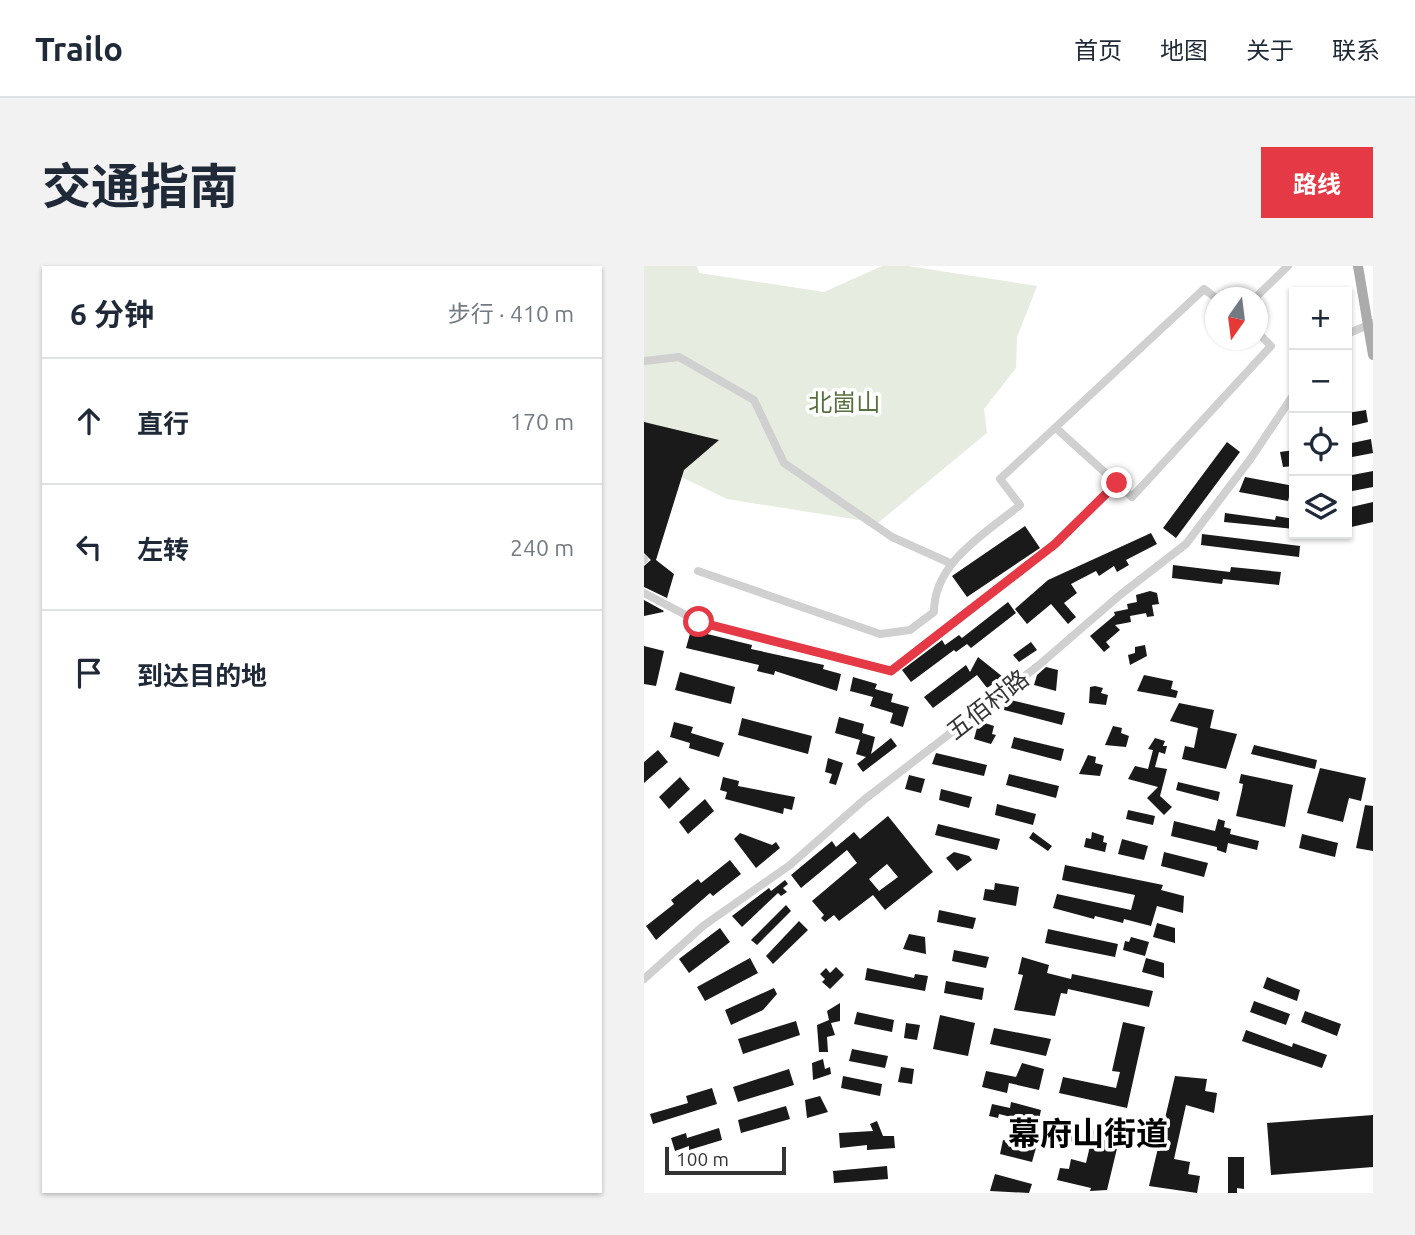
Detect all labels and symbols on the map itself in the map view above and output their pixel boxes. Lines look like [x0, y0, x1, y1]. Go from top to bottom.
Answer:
north arrow [1205, 287, 1268, 350]
park label: 北崮山 [808, 389, 880, 416]
route end [1101, 467, 1132, 498]
route start [683, 606, 714, 637]
street label: 五佰村路 [942, 664, 1034, 745]
district label: 幕府山街道 [1008, 1115, 1168, 1151]
scale bar [665, 1144, 786, 1176]

